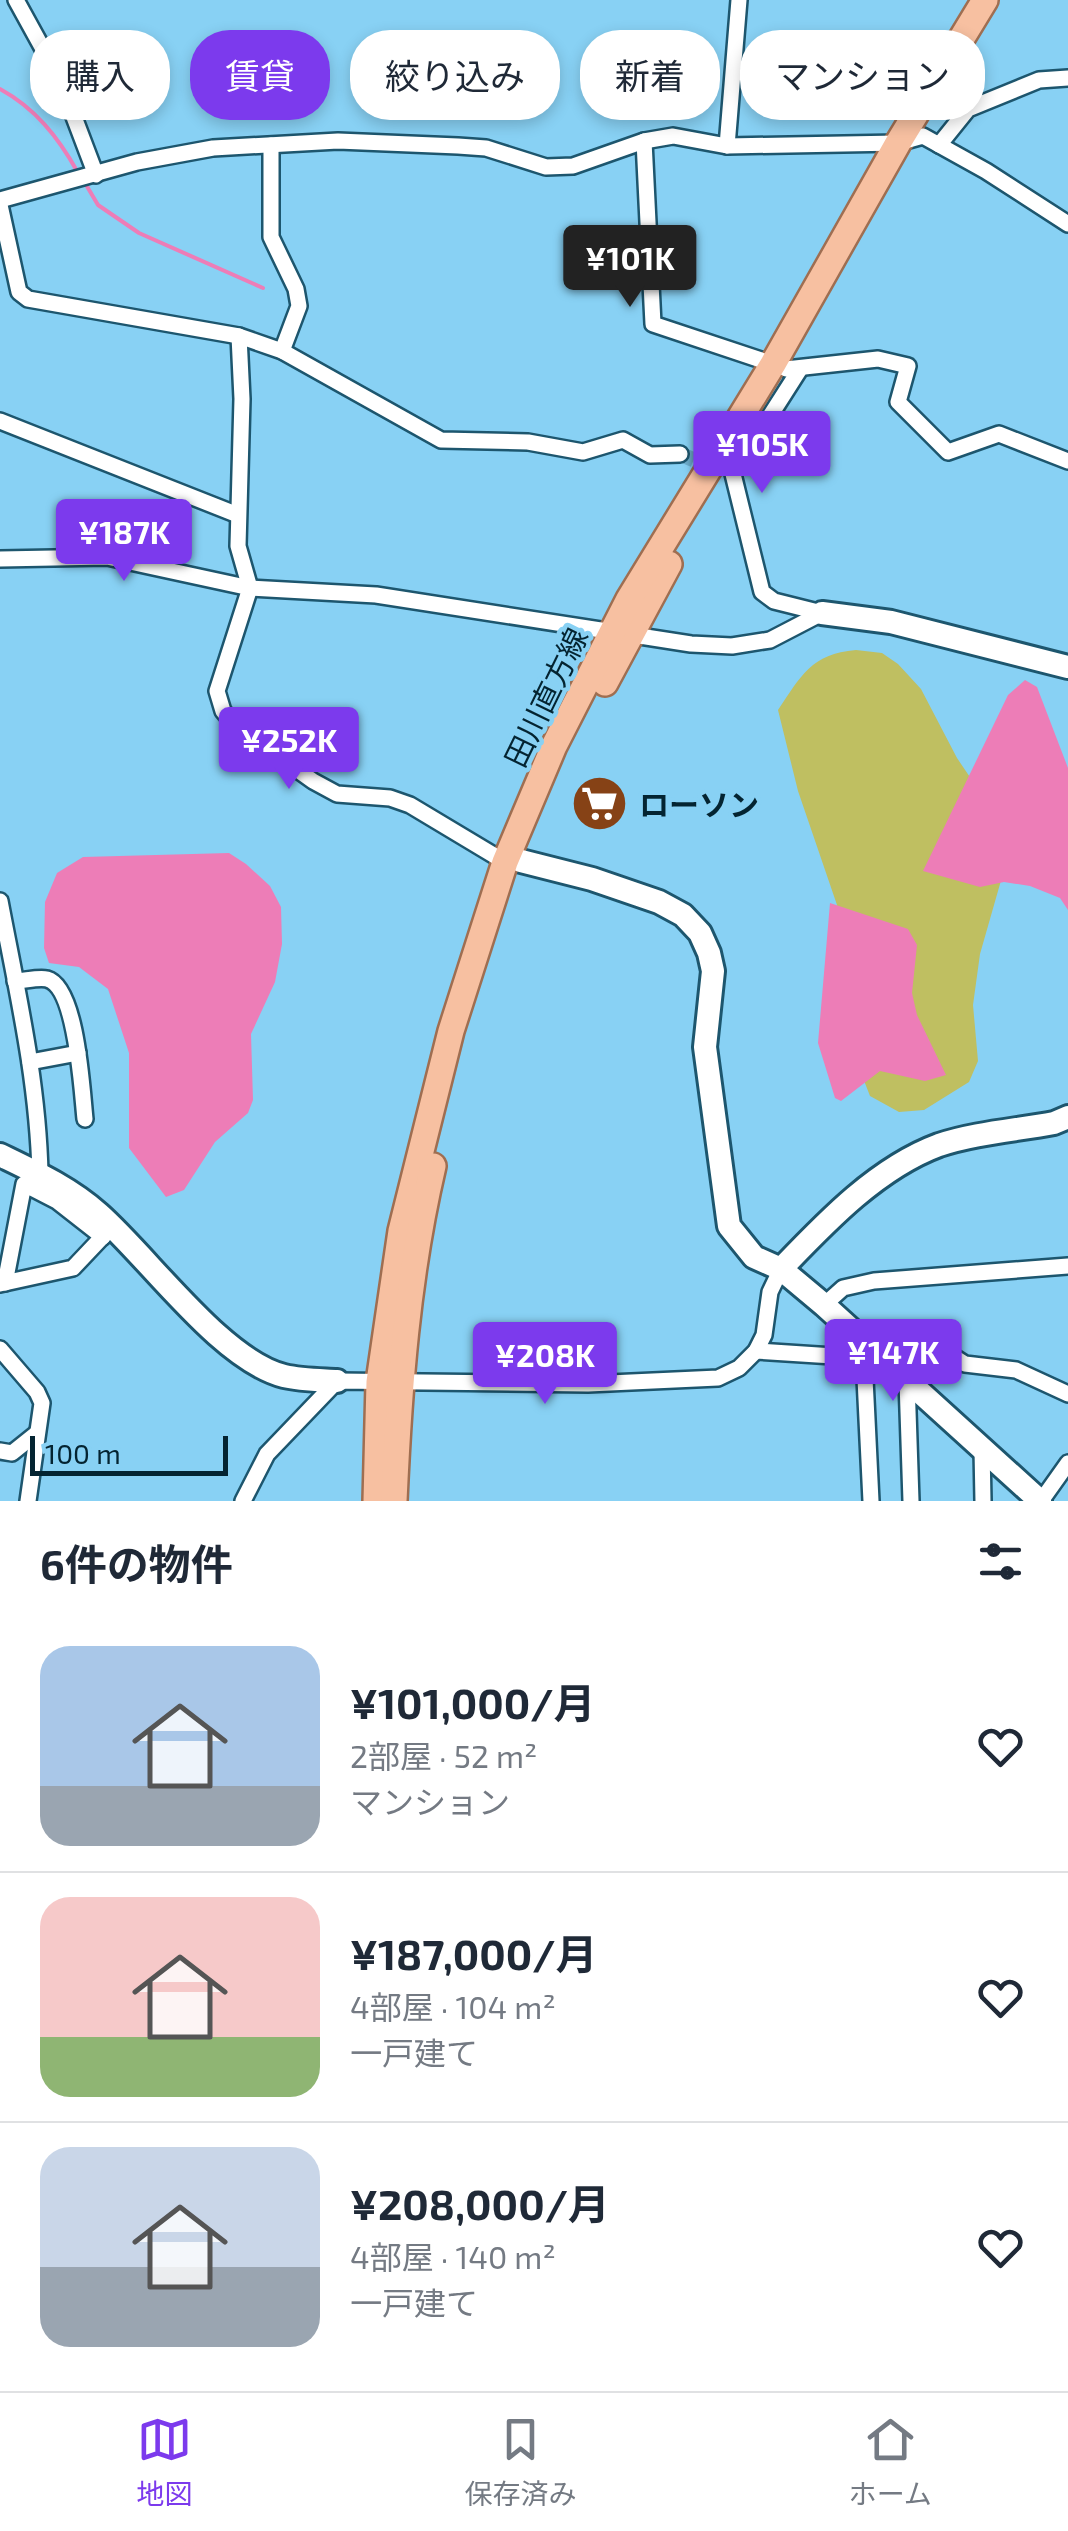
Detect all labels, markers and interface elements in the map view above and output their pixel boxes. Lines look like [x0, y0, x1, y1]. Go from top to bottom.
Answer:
chip: 購入 [30, 30, 170, 120]
chip: 賃貸 [190, 30, 330, 120]
chip: 絞り込み [350, 30, 560, 120]
chip: 新着 [580, 30, 720, 120]
chip: マンション [740, 30, 985, 120]
pin: ¥101K [560, 225, 700, 310]
text: ¥101K [585, 238, 675, 276]
pin: ¥105K [692, 411, 832, 496]
text: ¥105K [715, 424, 809, 462]
pin: ¥187K [54, 499, 194, 584]
text: ¥187K [78, 512, 170, 550]
street label: 田川直方線 [496, 622, 594, 772]
pin: ¥252K [219, 707, 359, 792]
text: ¥252K [241, 720, 337, 758]
supermarket icon: ローソン [570, 774, 630, 834]
place label: ローソン [639, 786, 759, 822]
pin: ¥147K [823, 1319, 963, 1404]
pin: ¥208K [475, 1322, 615, 1407]
text: ¥147K [847, 1332, 939, 1370]
text: ¥208K [495, 1335, 595, 1373]
scale bar [30, 1431, 228, 1476]
text: 100 m [45, 1436, 121, 1470]
icon: filters [973, 1534, 1028, 1589]
text: 6件の物件 [40, 1538, 233, 1588]
text: ¥101,000/月 [350, 1677, 596, 1727]
icon: home [120, 1686, 240, 1806]
icon: heart [973, 1719, 1028, 1774]
text: 2部屋 · 52 m² [350, 1736, 537, 1774]
text: マンション [350, 1782, 510, 1820]
text: ¥187,000/月 [350, 1928, 598, 1978]
icon: home [120, 1937, 240, 2057]
icon: heart [973, 1970, 1028, 2025]
text: 4部屋 · 104 m² [350, 1987, 556, 2025]
text: 一戸建て [350, 2033, 478, 2071]
text: ¥208,000/月 [350, 2178, 610, 2228]
icon: home [120, 2187, 240, 2307]
icon: heart [973, 2220, 1028, 2275]
text: 4部屋 · 140 m² [350, 2237, 556, 2275]
text: 一戸建て [350, 2283, 478, 2321]
tab: 地図 [136, 2412, 192, 2512]
tab: 保存済み [464, 2412, 576, 2512]
tab: ホーム [849, 2412, 932, 2512]

